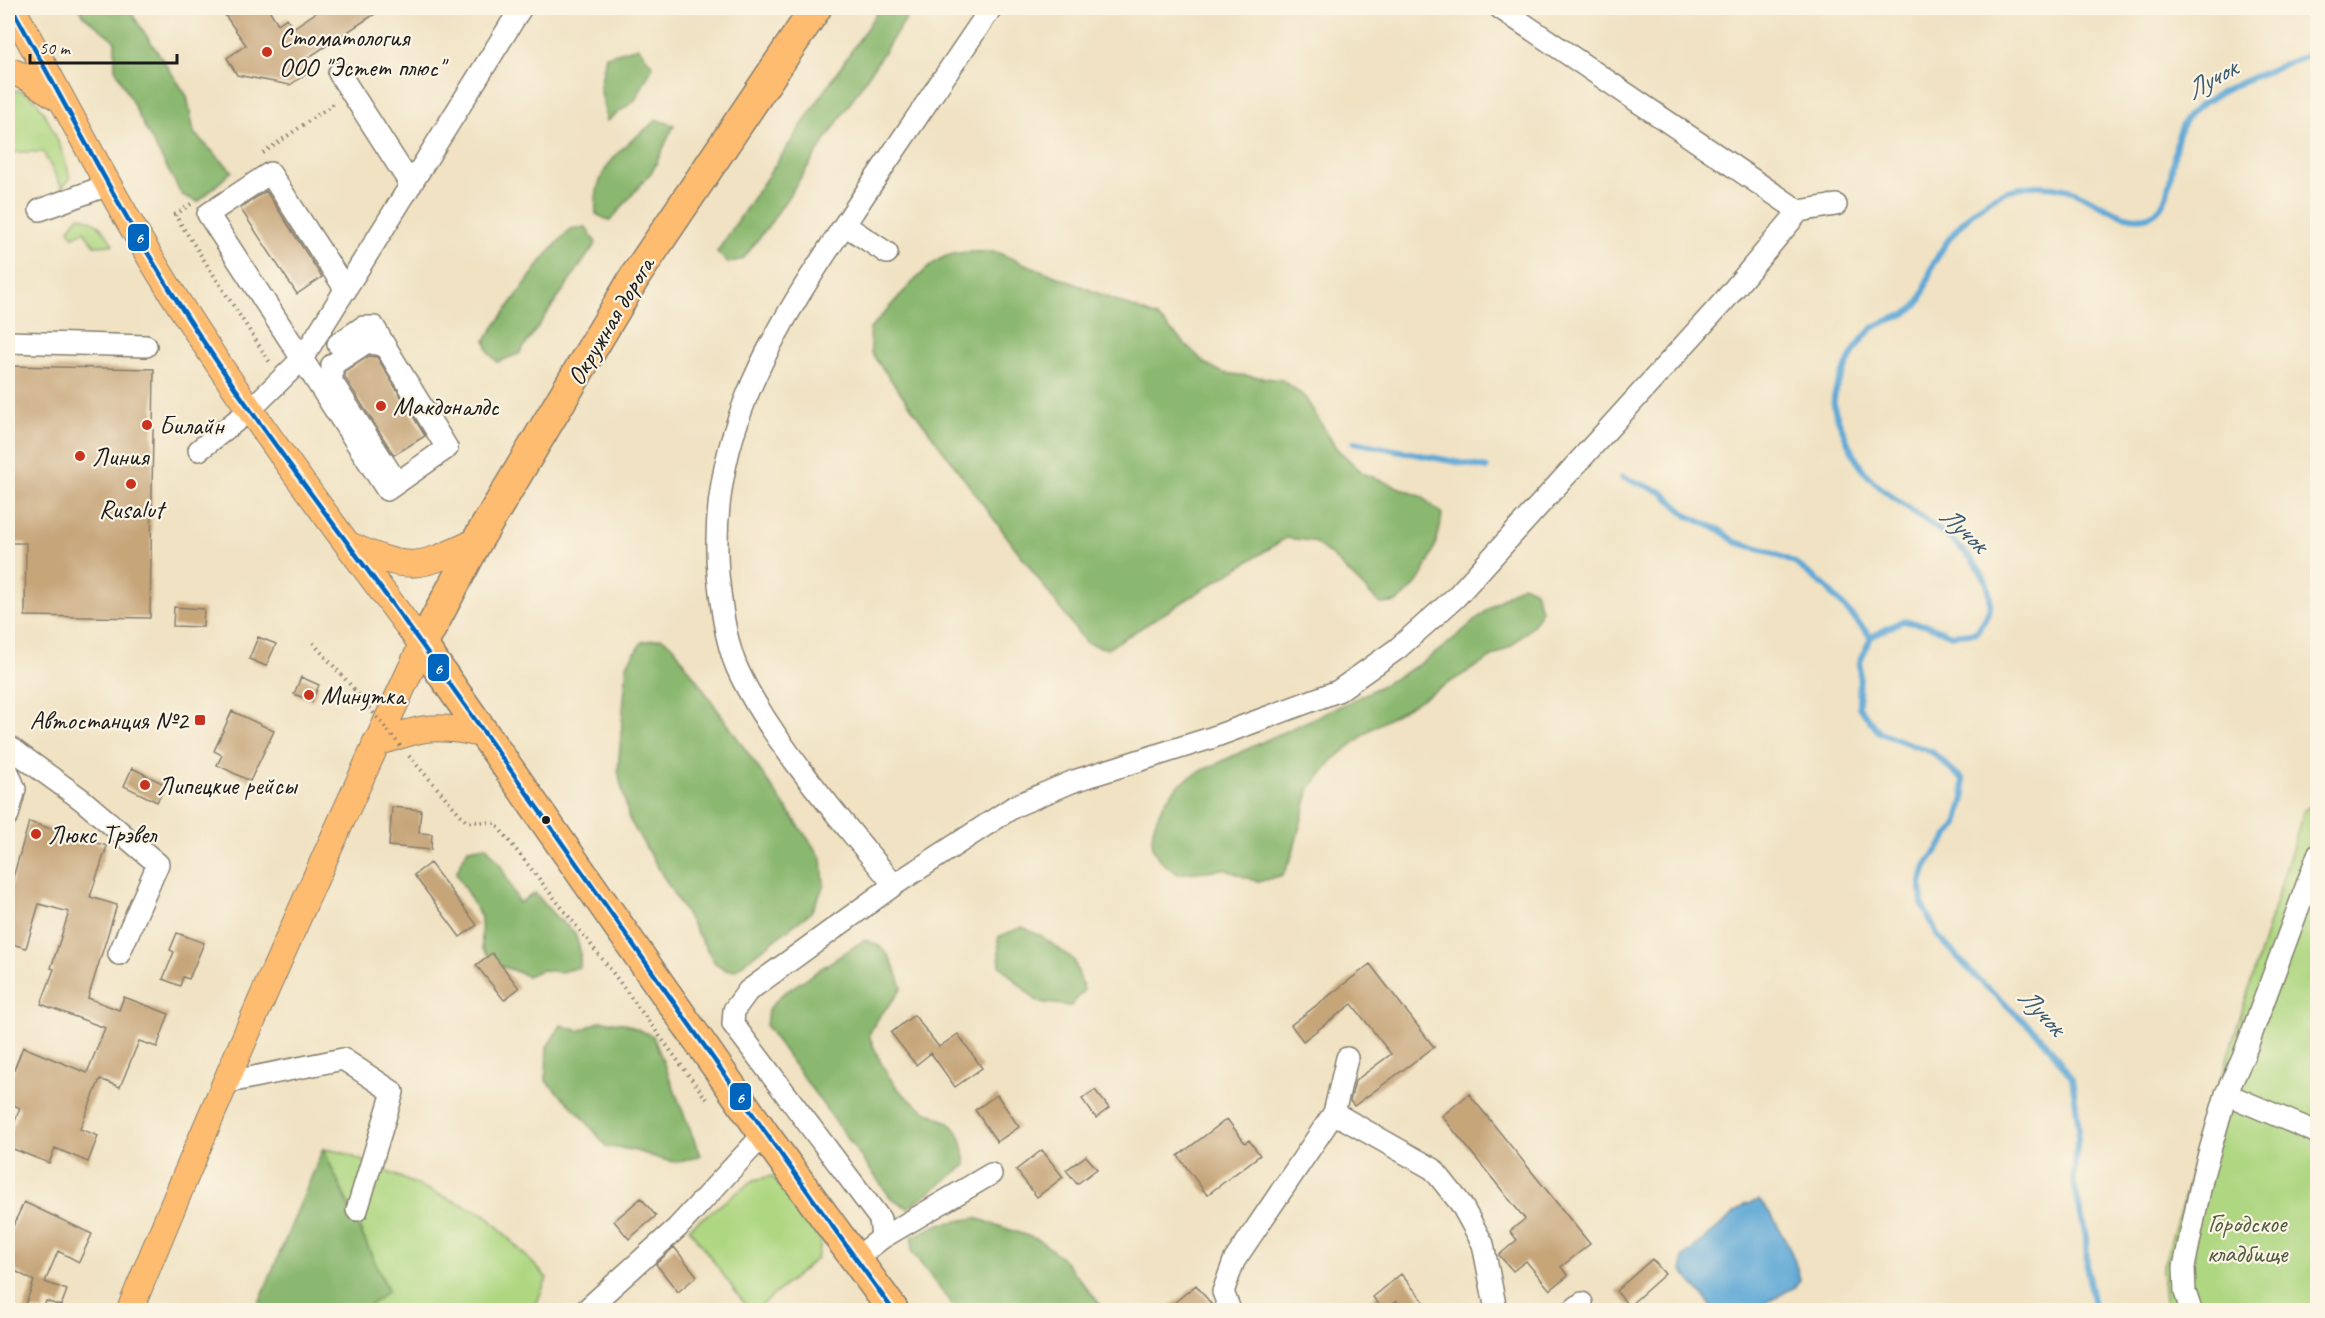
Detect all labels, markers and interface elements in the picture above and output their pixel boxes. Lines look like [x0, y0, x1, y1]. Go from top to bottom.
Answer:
place label: Стоматология ООО "Эстет плюс" [279, 21, 449, 84]
scale bar [30, 27, 177, 65]
text: 50 m [39, 37, 72, 59]
marker: Стоматология ООО "Эстет плюс" [260, 45, 274, 59]
water label: Лучок [2179, 49, 2246, 107]
line badge: 6 [127, 223, 150, 252]
text: 6 [135, 228, 144, 248]
street label: Окружная дорога [559, 249, 663, 391]
place label: Макдоналдс [393, 390, 500, 423]
marker: Макдоналдс [374, 399, 388, 413]
place label: Билайн [159, 409, 225, 442]
marker: Билайн [140, 418, 154, 432]
place label: Линия [92, 440, 151, 473]
marker: Линия [73, 449, 87, 463]
marker: Rusalut [124, 477, 138, 491]
place label: Rusalut [99, 493, 167, 526]
water label: Лучок [1933, 498, 1998, 562]
line badge: 6 [427, 653, 450, 682]
text: 6 [434, 659, 443, 679]
place label: Минутка [321, 679, 407, 712]
marker: Минутка [302, 688, 316, 702]
place label: Автостанция №2 [30, 704, 190, 737]
marker: Автостанция №2 [193, 713, 207, 727]
place label: Липецкие рейсы [157, 769, 299, 802]
marker: Липецкие рейсы [138, 778, 152, 792]
unlabelled marker [540, 814, 552, 826]
place label: Люкс Трэвел [48, 818, 158, 851]
marker: Люкс Трэвел [29, 827, 43, 841]
water label: Лучок [2011, 980, 2076, 1045]
line badge: 6 [729, 1082, 752, 1111]
text: 6 [736, 1088, 745, 1108]
park label: Городское кладбище [2207, 1207, 2289, 1270]

